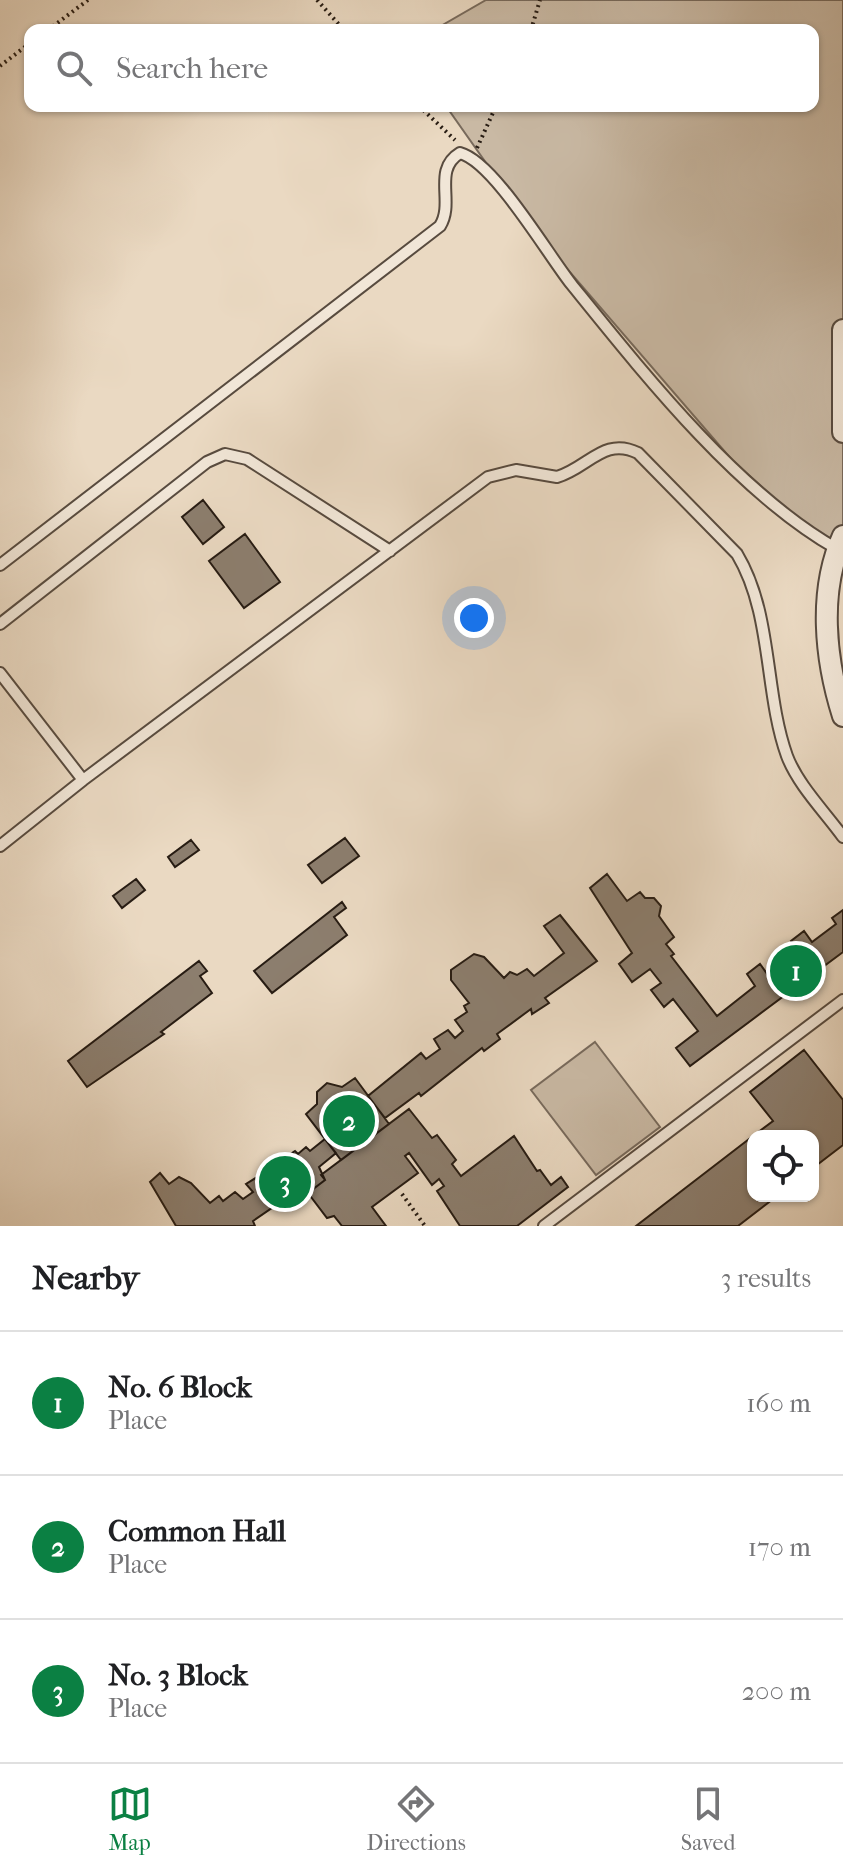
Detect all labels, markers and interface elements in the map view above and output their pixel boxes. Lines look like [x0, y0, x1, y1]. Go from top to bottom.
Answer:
search box [24, 24, 819, 112]
icon: search [52, 46, 96, 90]
text: Search here [116, 51, 268, 86]
your location [454, 598, 494, 638]
pin: 1 [770, 941, 822, 1001]
pin: 2 [323, 1091, 375, 1151]
map controls [747, 1130, 819, 1202]
button: locate [747, 1130, 819, 1202]
pin: 3 [259, 1152, 311, 1212]
text: Nearby [32, 1258, 139, 1298]
text: 3 results [721, 1263, 811, 1294]
text: No. 6 Block [108, 1370, 252, 1405]
text: 1 [53, 1388, 63, 1419]
text: 160 m [746, 1388, 811, 1419]
text: Place [108, 1405, 167, 1436]
text: Common Hall [108, 1514, 286, 1549]
text: 2 [51, 1532, 65, 1563]
text: 170 m [748, 1532, 811, 1563]
text: Place [108, 1549, 167, 1580]
text: No. 3 Block [108, 1658, 248, 1693]
text: 3 [53, 1676, 63, 1707]
text: 200 m [742, 1676, 811, 1707]
text: Place [108, 1693, 167, 1724]
tab: Map [108, 1782, 152, 1856]
tab: Directions [367, 1782, 466, 1856]
tab: Saved [681, 1782, 735, 1856]

